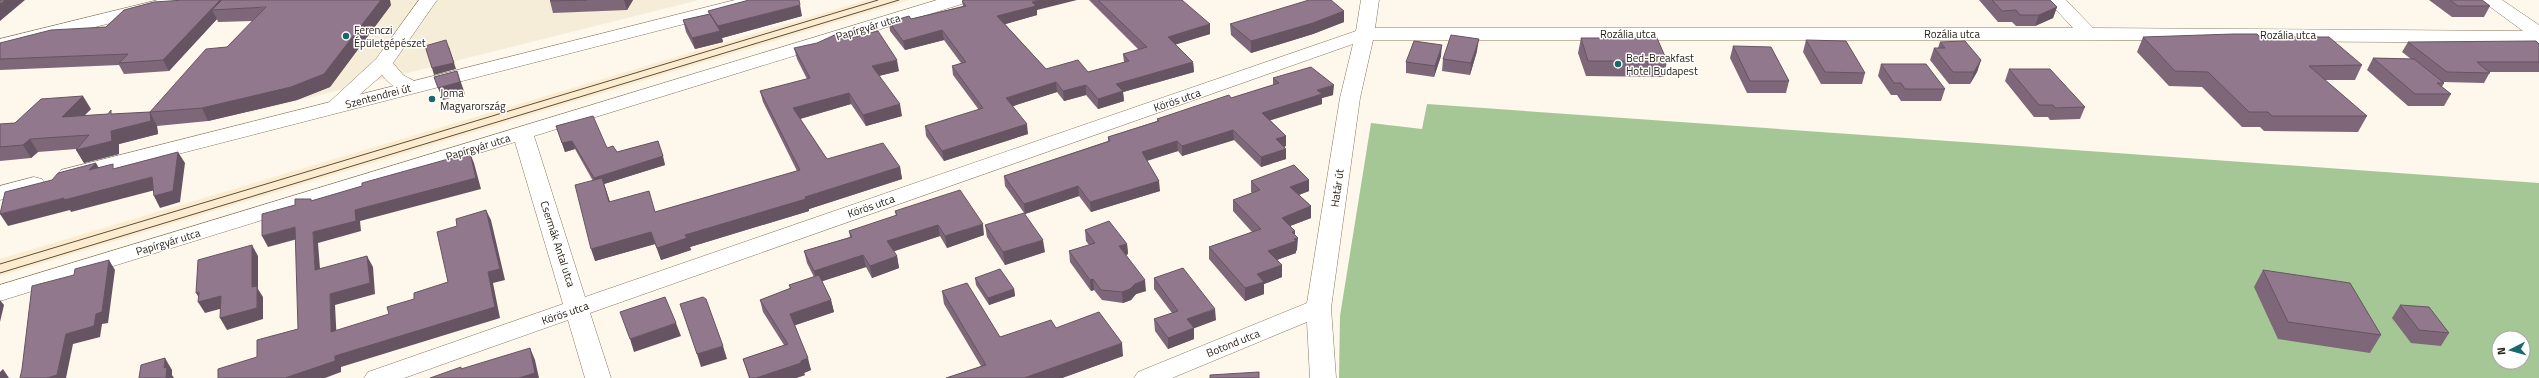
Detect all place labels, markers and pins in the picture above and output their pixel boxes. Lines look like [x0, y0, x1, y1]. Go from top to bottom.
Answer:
place label: Ferenczi Épületgépészet [354, 22, 426, 51]
marker: Ferenczi Épületgépészet [341, 31, 351, 41]
place label: Bed-Breakfast Hotel Budapest [1626, 50, 1698, 79]
marker: Bed-Breakfast Hotel Budapest [1613, 59, 1623, 69]
place label: Joma Magyarország [440, 85, 506, 114]
marker: Joma Magyarország [427, 94, 437, 104]

